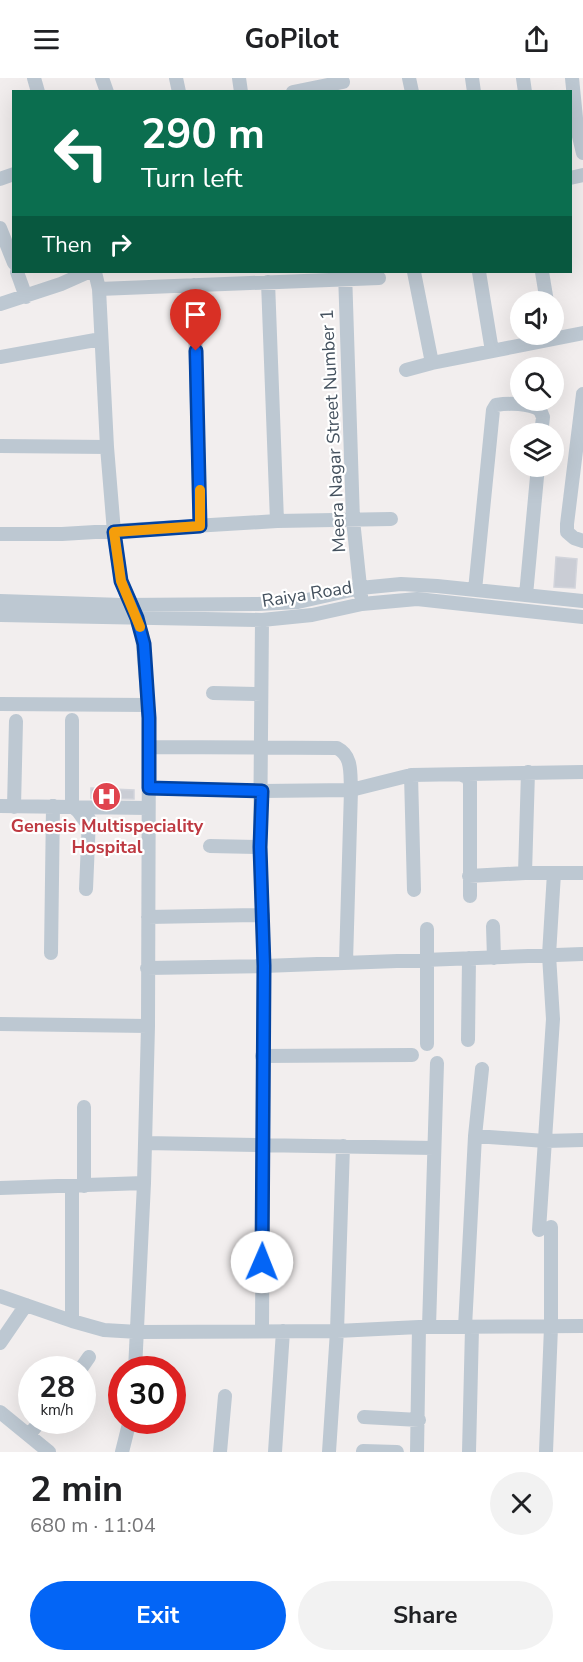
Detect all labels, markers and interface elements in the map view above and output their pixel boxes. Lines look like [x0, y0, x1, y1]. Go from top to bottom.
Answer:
text: GoPilot [244, 21, 339, 58]
icon: menu [30, 23, 63, 56]
icon: share [520, 23, 553, 56]
text: 290 m [141, 106, 265, 163]
icon: left [42, 114, 120, 192]
text: Turn left [141, 160, 242, 197]
icon: right [104, 228, 137, 261]
text: Then [42, 230, 92, 260]
pin [170, 289, 221, 351]
map controls [510, 291, 564, 477]
button: sound [510, 291, 564, 345]
icon: arrive [179, 298, 212, 331]
street label: Meera Nagar Street Number 1 [315, 309, 351, 553]
button: search [510, 357, 564, 411]
button: layers [510, 423, 564, 477]
street label: Raiya Road [260, 575, 354, 613]
hospital icon: Genesis Multispeciality Hospital [91, 781, 123, 813]
place label: Genesis Multispeciality Hospital [11, 814, 204, 859]
position arrow [230, 1230, 294, 1294]
speed limit sign: 30 [108, 1356, 186, 1434]
text: 28 [39, 1367, 75, 1408]
text: km/h [40, 1400, 74, 1420]
text: 2 min [30, 1465, 123, 1514]
button: close [490, 1472, 553, 1535]
text: 680 m · 11:04 [30, 1512, 156, 1539]
button: Exit [30, 1581, 286, 1650]
button: Share [298, 1581, 553, 1650]

